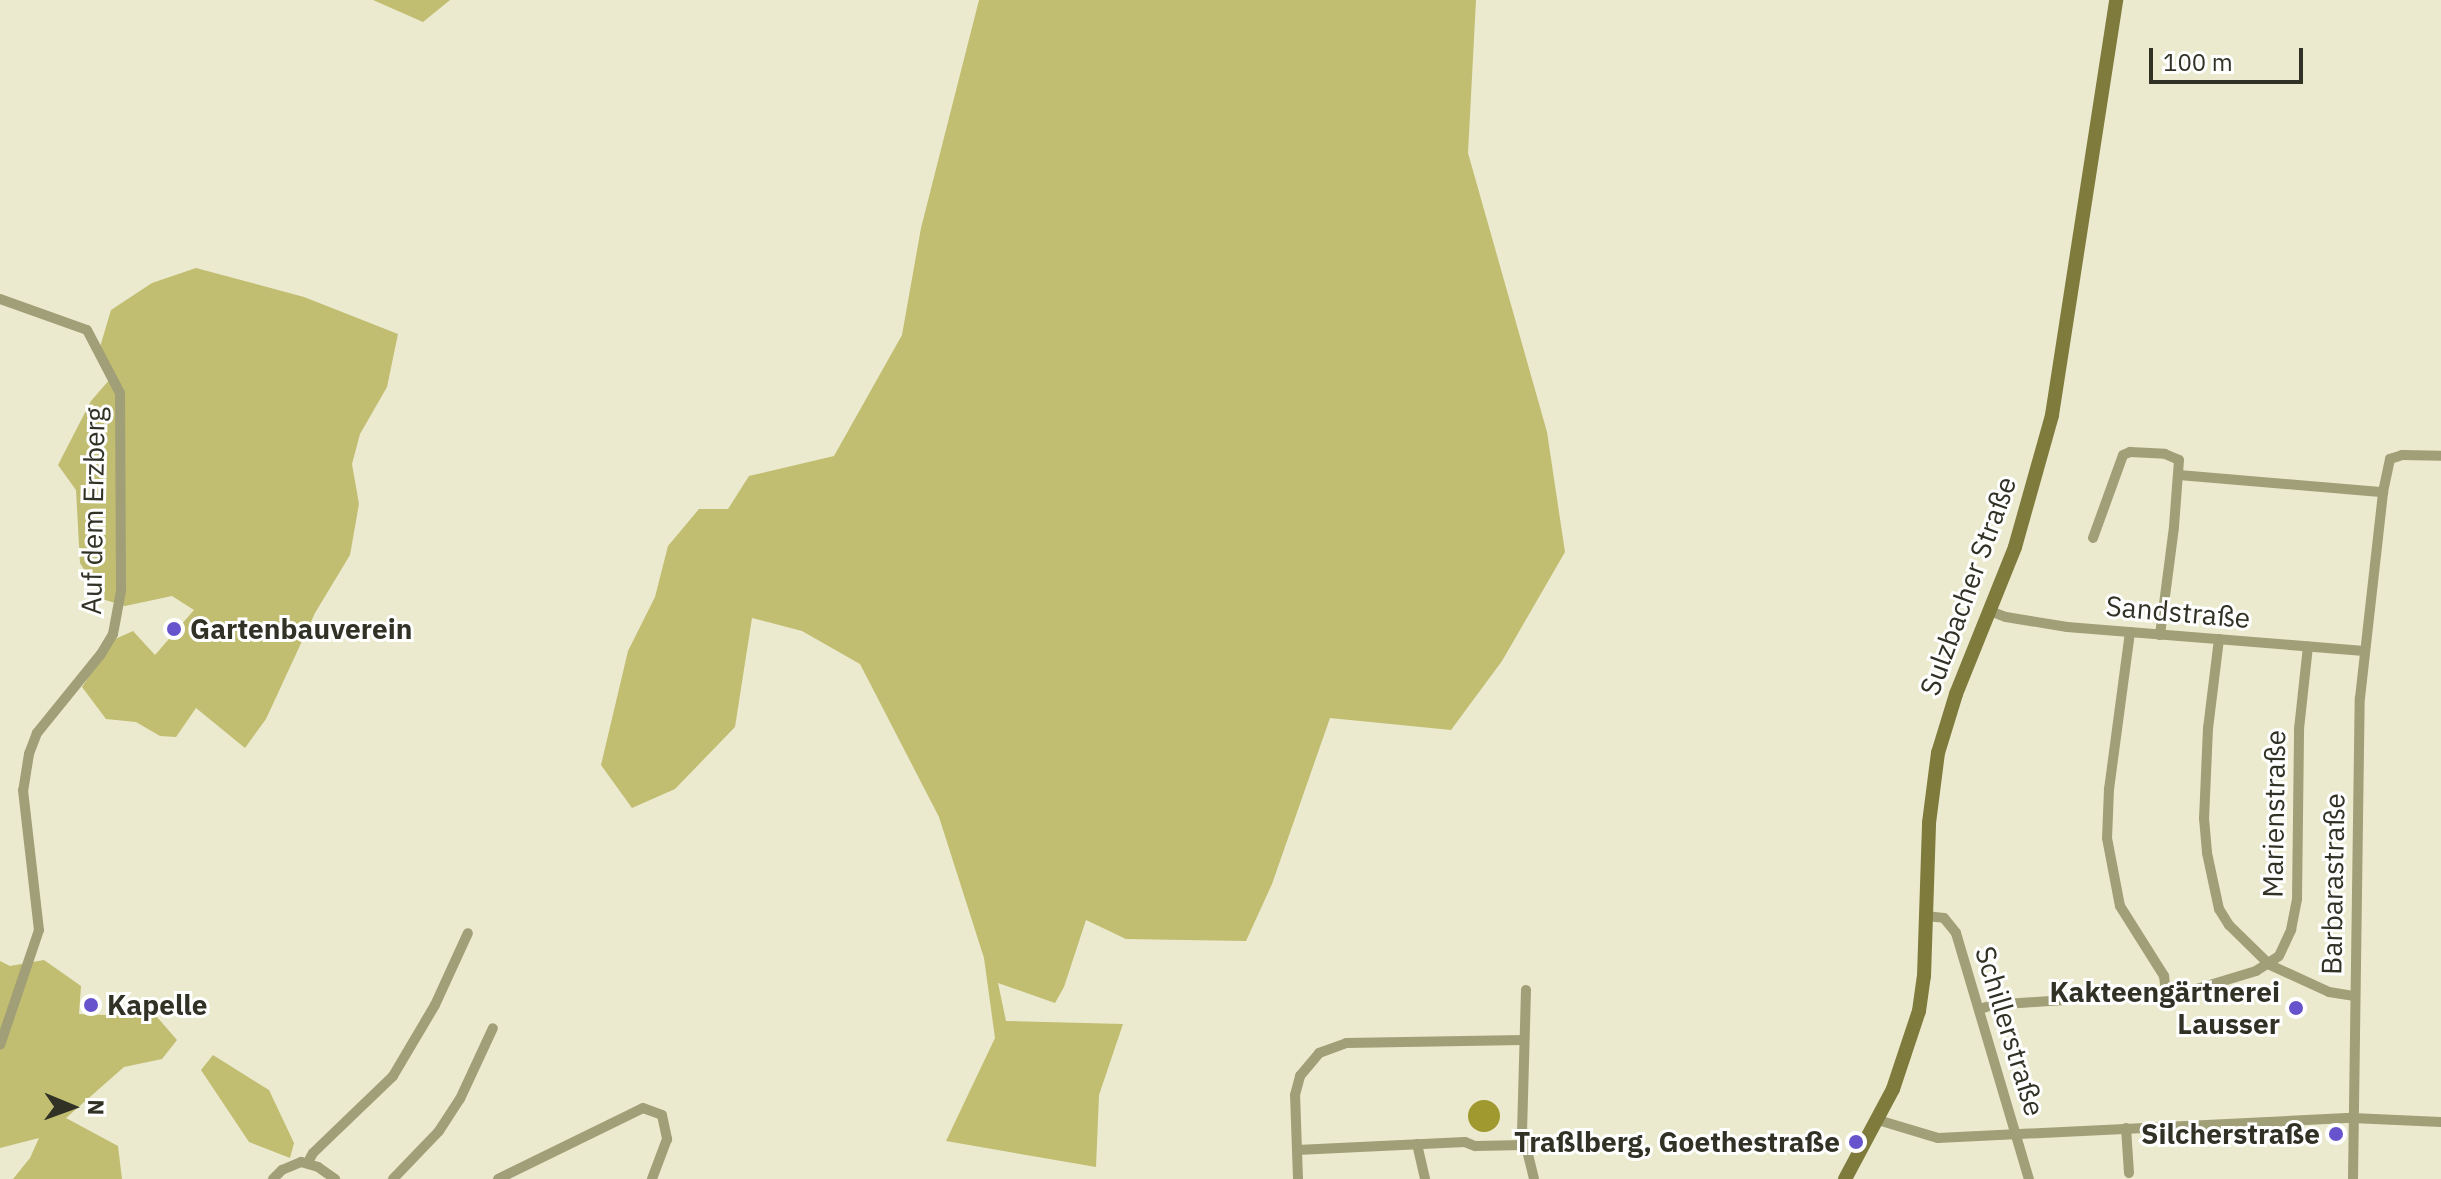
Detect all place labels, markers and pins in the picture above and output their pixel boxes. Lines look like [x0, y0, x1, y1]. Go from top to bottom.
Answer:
place label: Gartenbauverein [190, 612, 412, 646]
marker: Gartenbauverein [165, 620, 183, 638]
place label: Kakteengärtnerei Lausser [2049, 975, 2280, 1041]
place label: Kapelle [107, 988, 207, 1022]
marker: Kapelle [82, 996, 100, 1014]
marker: Kakteengärtnerei Lausser [2287, 999, 2305, 1017]
place label: Silcherstraße [2141, 1117, 2320, 1151]
place label: Traßlberg, Goethestraße [1514, 1125, 1840, 1159]
marker: Silcherstraße [2327, 1125, 2345, 1143]
marker: Traßlberg, Goethestraße [1847, 1133, 1865, 1151]

